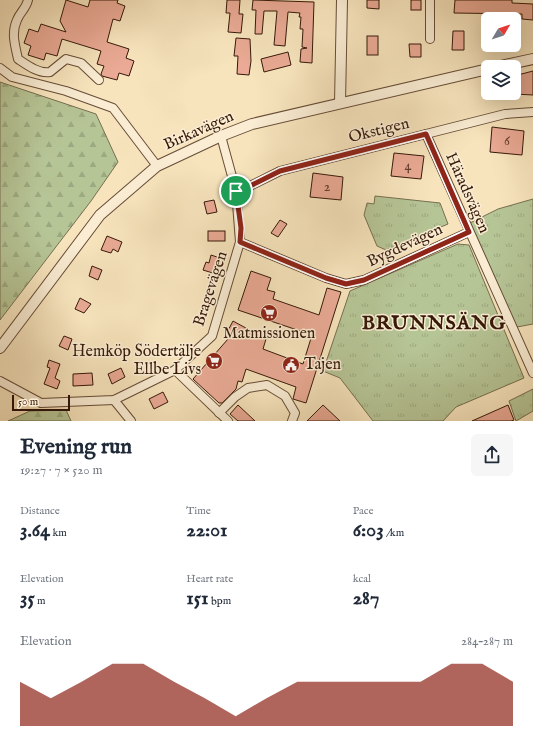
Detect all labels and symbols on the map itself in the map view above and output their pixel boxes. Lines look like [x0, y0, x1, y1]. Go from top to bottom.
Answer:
north arrow [481, 12, 521, 52]
street label: Birkavägen [161, 107, 238, 155]
street label: Okstigen [347, 114, 412, 148]
house number: 6 [504, 132, 511, 150]
street label: Häradsvägen [440, 150, 494, 237]
house number: 4 [405, 157, 412, 175]
pin [219, 174, 253, 208]
house number: 2 [324, 178, 331, 196]
street label: Bygdevägen [364, 220, 446, 272]
street label: Bragevägen [189, 248, 233, 329]
supermarket icon: Matmissionen [259, 303, 279, 323]
district label: BRUNNSÄNG [362, 311, 506, 336]
place label: Matmissionen [223, 324, 316, 344]
place label: Hemköp Södertälje Ellbe Livs [72, 342, 201, 380]
supermarket icon: Hemköp Södertälje Ellbe Livs [204, 351, 224, 371]
public building icon: Tajen [281, 355, 301, 375]
place label: Tajen [304, 355, 342, 375]
scale bar [12, 393, 70, 412]

